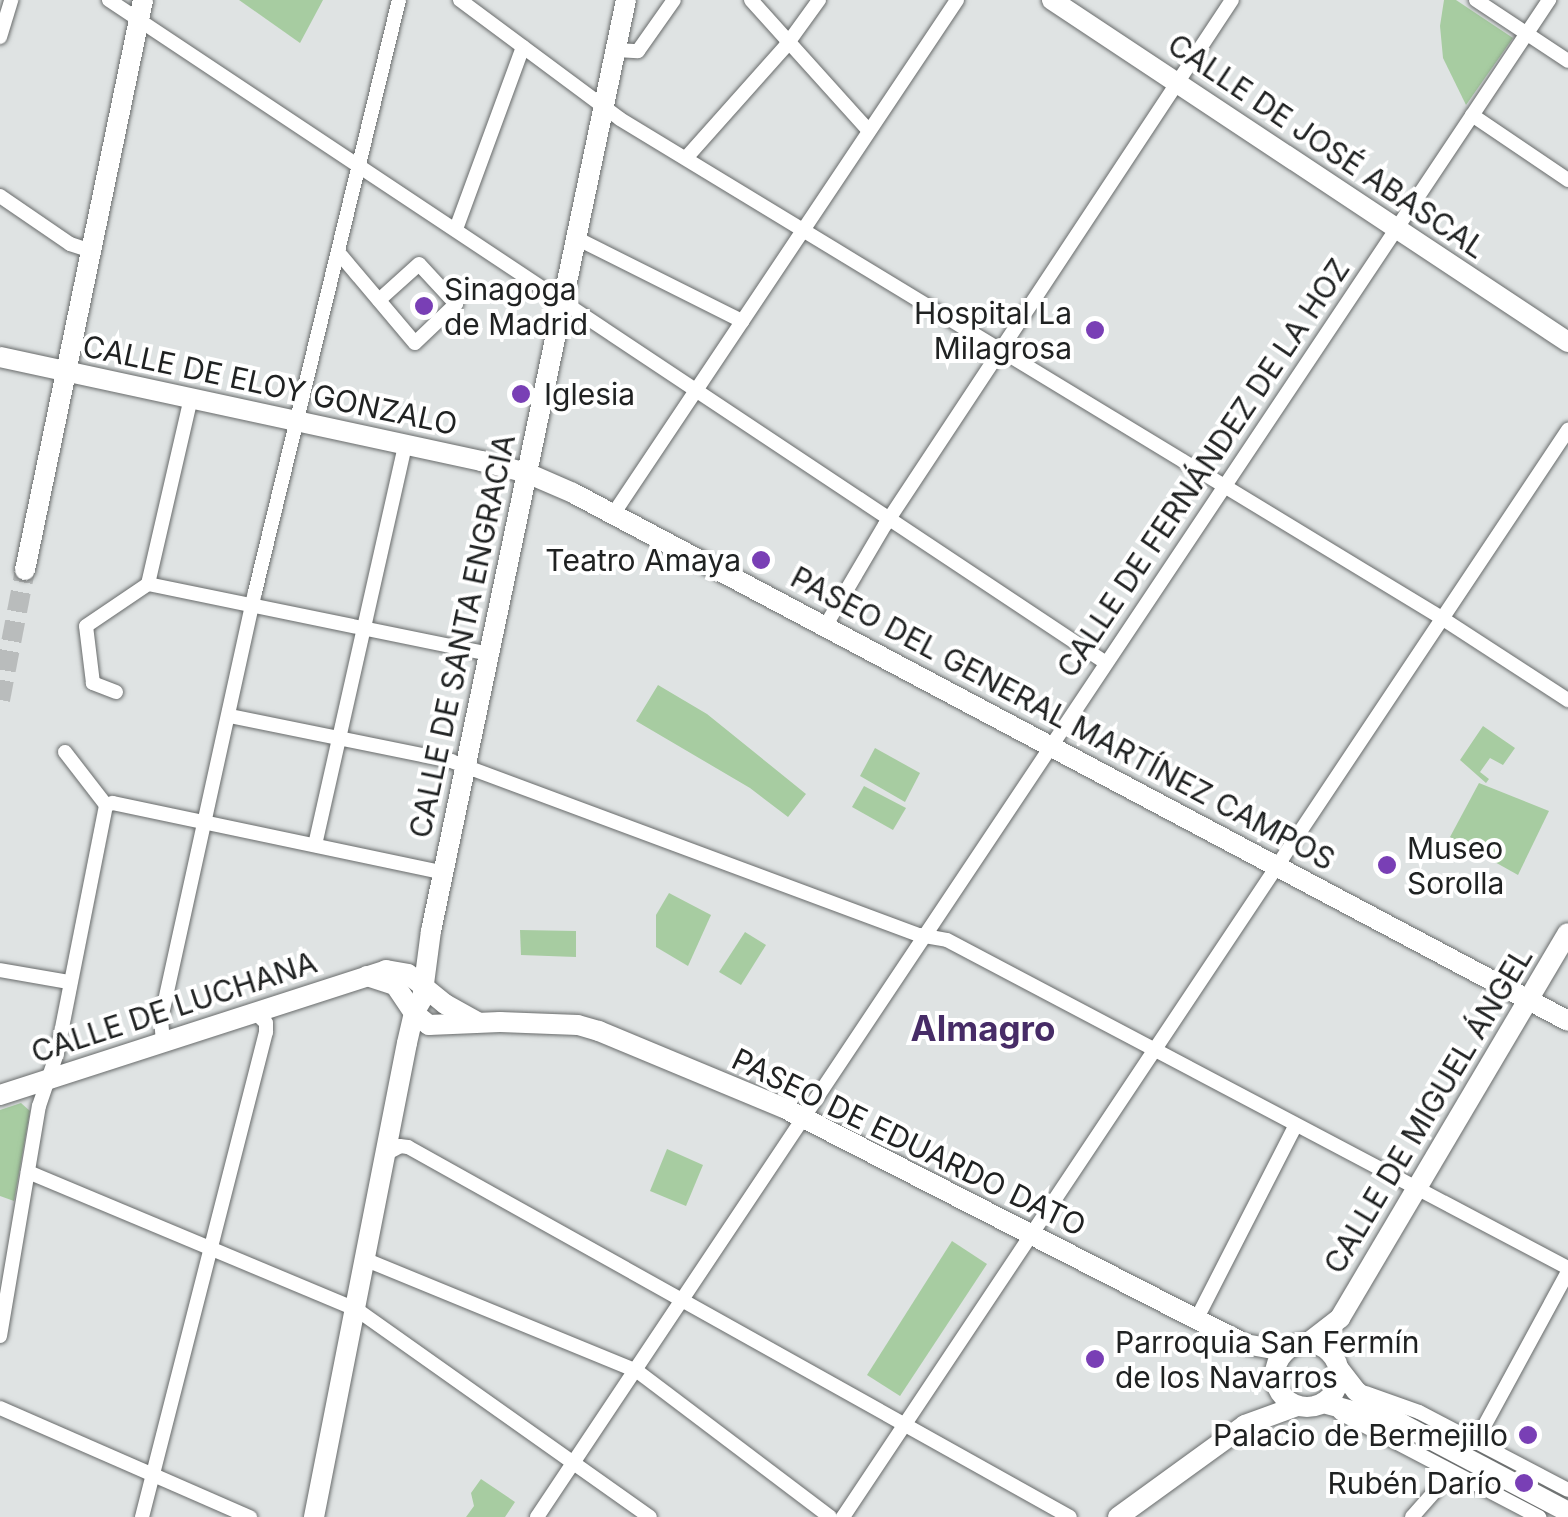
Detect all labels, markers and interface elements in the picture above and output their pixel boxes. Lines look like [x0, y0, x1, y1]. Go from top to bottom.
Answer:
street label: CALLE DE JOSÉ ABASCAL [1161, 26, 1493, 266]
street label: CALLE DE FERNÁNDEZ DE LA HOZ [1049, 252, 1357, 684]
place label: Sinagoga de Madrid [444, 271, 588, 342]
marker: Sinagoga de Madrid [413, 295, 435, 317]
place label: Hospital La Milagrosa [914, 295, 1072, 366]
marker: Hospital La Milagrosa [1082, 317, 1108, 343]
street label: CALLE DE ELOY GONZALO [79, 328, 461, 442]
place label: Iglesia [544, 376, 635, 412]
marker: Iglesia [508, 381, 534, 407]
street label: CALLE DE SANTA ENGRACIA [402, 431, 522, 841]
place label: Teatro Amaya [545, 542, 741, 578]
marker: Teatro Amaya [750, 549, 772, 571]
street label: PASEO DEL GENERAL MARTÍNEZ CAMPOS [785, 559, 1341, 877]
place label: Museo Sorolla [1407, 830, 1504, 900]
marker: Museo Sorolla [1376, 854, 1398, 876]
street label: CALLE DE MIGUEL ÁNGEL [1316, 940, 1540, 1280]
street label: CALLE DE LUCHANA [27, 944, 321, 1070]
district label: Almagro [911, 1007, 1055, 1049]
street label: PASEO DE EDUARDO DATO [726, 1041, 1092, 1243]
place label: Parroquia San Fermín de los Navarros [1115, 1324, 1420, 1394]
marker: Parroquia San Fermín de los Navarros [1084, 1348, 1106, 1370]
place label: Palacio de Bermejillo [1213, 1417, 1508, 1453]
marker: Palacio de Bermejillo [1517, 1424, 1539, 1446]
place label: Rubén Darío [1327, 1465, 1502, 1501]
marker: Rubén Darío [1511, 1470, 1537, 1496]

